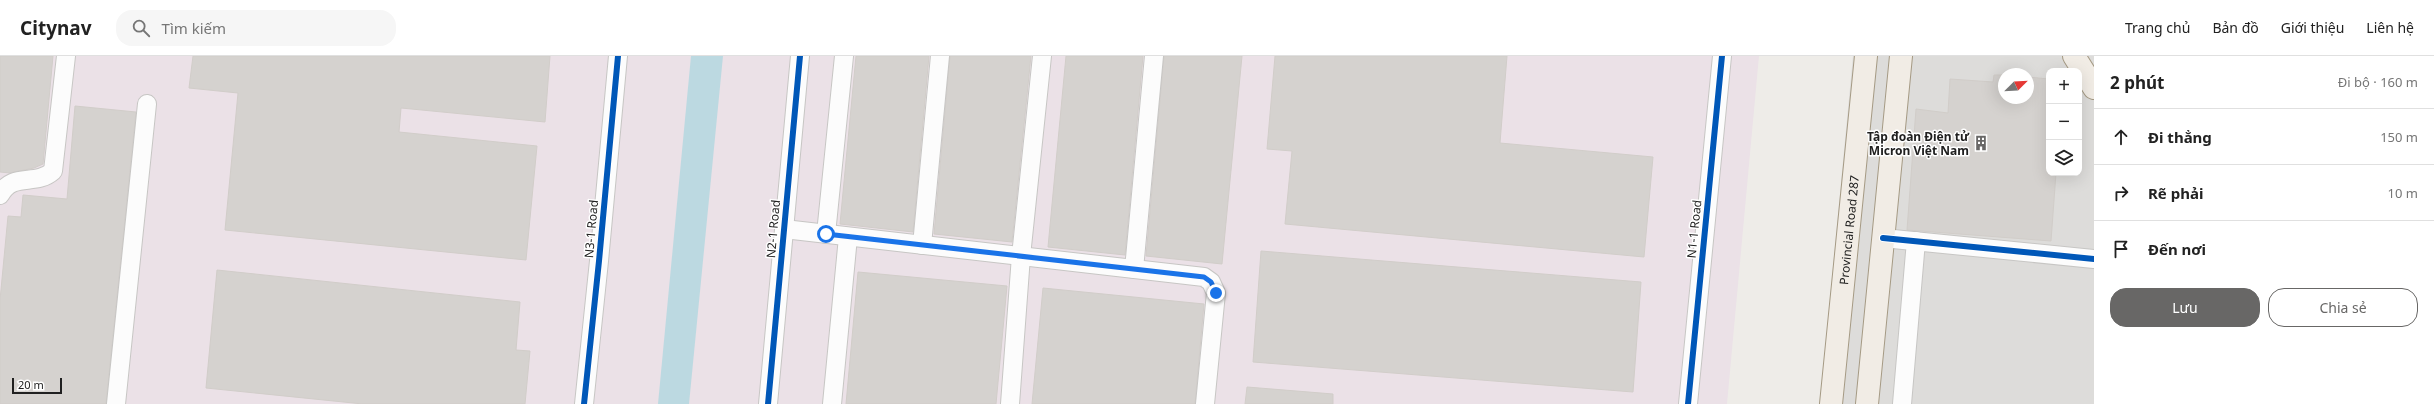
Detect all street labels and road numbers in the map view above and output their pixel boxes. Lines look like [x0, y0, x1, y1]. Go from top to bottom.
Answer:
street label: Provincial Road 287 [1835, 174, 1862, 286]
street label: N3-1 Road [580, 199, 602, 259]
street label: N2-1 Road [762, 199, 784, 259]
street label: N1-1 Road [1682, 199, 1706, 259]

